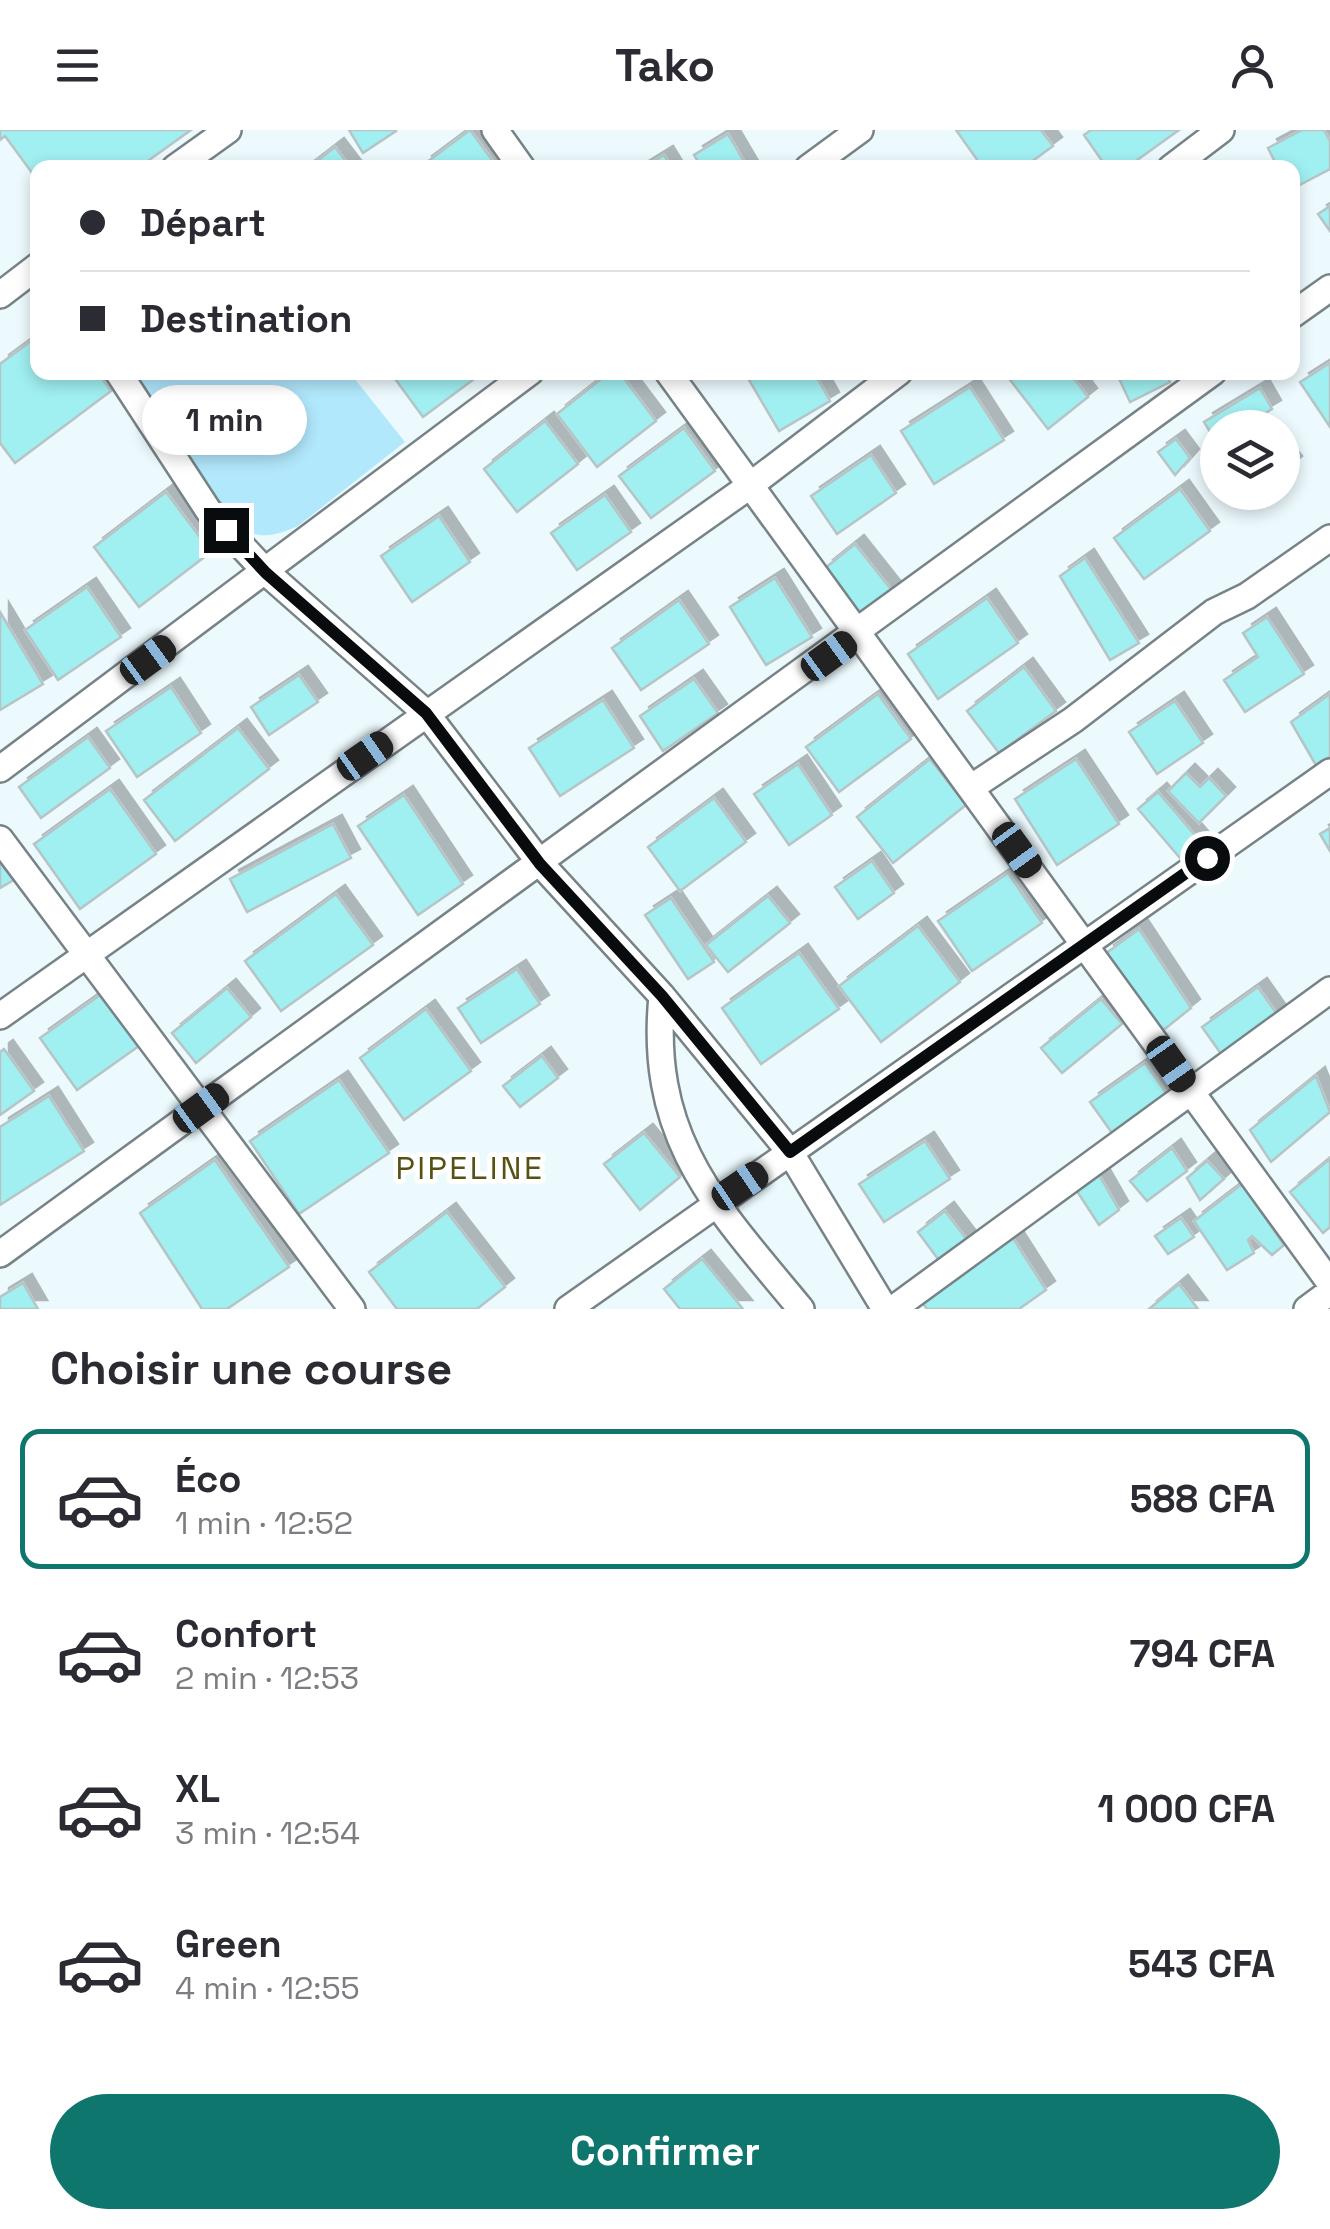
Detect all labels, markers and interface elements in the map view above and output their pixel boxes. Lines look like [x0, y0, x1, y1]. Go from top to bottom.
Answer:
text: Tako [615, 37, 715, 94]
icon: menu [50, 38, 105, 93]
icon: person [1225, 38, 1280, 93]
text: Départ [140, 199, 266, 247]
text: Destination [140, 295, 352, 343]
callout: 1 min [144, 385, 308, 455]
text: 1 min [185, 400, 264, 440]
map controls [1200, 410, 1300, 510]
button: layers [1200, 410, 1300, 510]
route end [204, 508, 249, 553]
car [796, 626, 862, 686]
car [115, 630, 181, 690]
car [332, 727, 398, 785]
car [987, 817, 1047, 883]
route start [1185, 836, 1230, 881]
car [1142, 1031, 1200, 1097]
car [168, 1078, 234, 1138]
district label: PIPELINE [396, 1148, 544, 1188]
car [707, 1157, 773, 1215]
text: Choisir une course [50, 1340, 452, 1397]
icon: car [55, 1454, 145, 1544]
text: Éco [175, 1455, 242, 1503]
text: 588 CFA [1130, 1475, 1275, 1523]
text: 1 min · 12:52 [175, 1503, 353, 1543]
icon: car [55, 1609, 145, 1699]
text: Confort [175, 1610, 317, 1658]
text: 794 CFA [1129, 1630, 1275, 1678]
text: 2 min · 12:53 [175, 1658, 359, 1698]
icon: car [55, 1764, 145, 1854]
text: XL [175, 1765, 220, 1813]
text: 1 000 CFA [1097, 1785, 1275, 1833]
text: 3 min · 12:54 [175, 1813, 360, 1853]
icon: car [55, 1919, 145, 2009]
text: Green [175, 1920, 282, 1968]
text: 543 CFA [1128, 1940, 1275, 1988]
text: 4 min · 12:55 [175, 1968, 360, 2008]
button: Confirmer [50, 2094, 1280, 2209]

